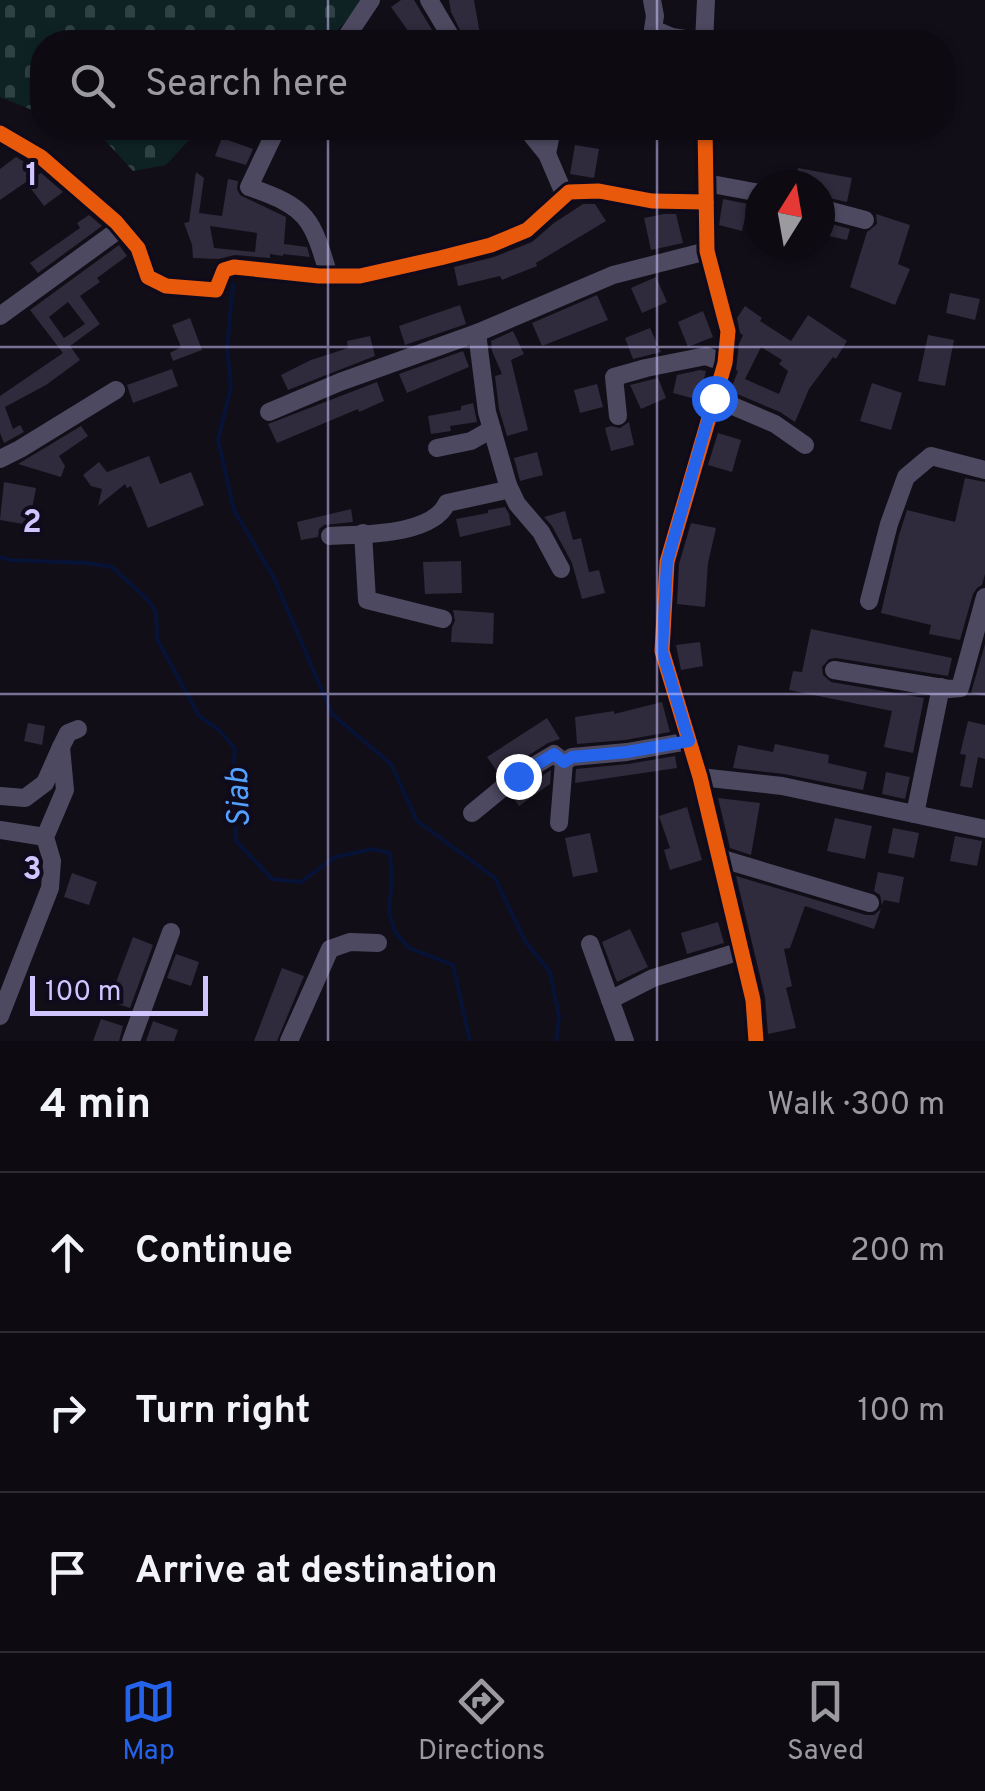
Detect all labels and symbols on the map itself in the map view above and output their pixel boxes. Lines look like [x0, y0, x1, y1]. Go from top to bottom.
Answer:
text: 1 [26, 157, 38, 197]
north arrow [745, 170, 835, 260]
route start [692, 376, 738, 422]
text: 2 [22, 504, 42, 544]
route end [496, 754, 542, 800]
water label: Siab [219, 767, 261, 829]
text: 3 [22, 851, 42, 891]
scale bar [30, 971, 208, 1016]

